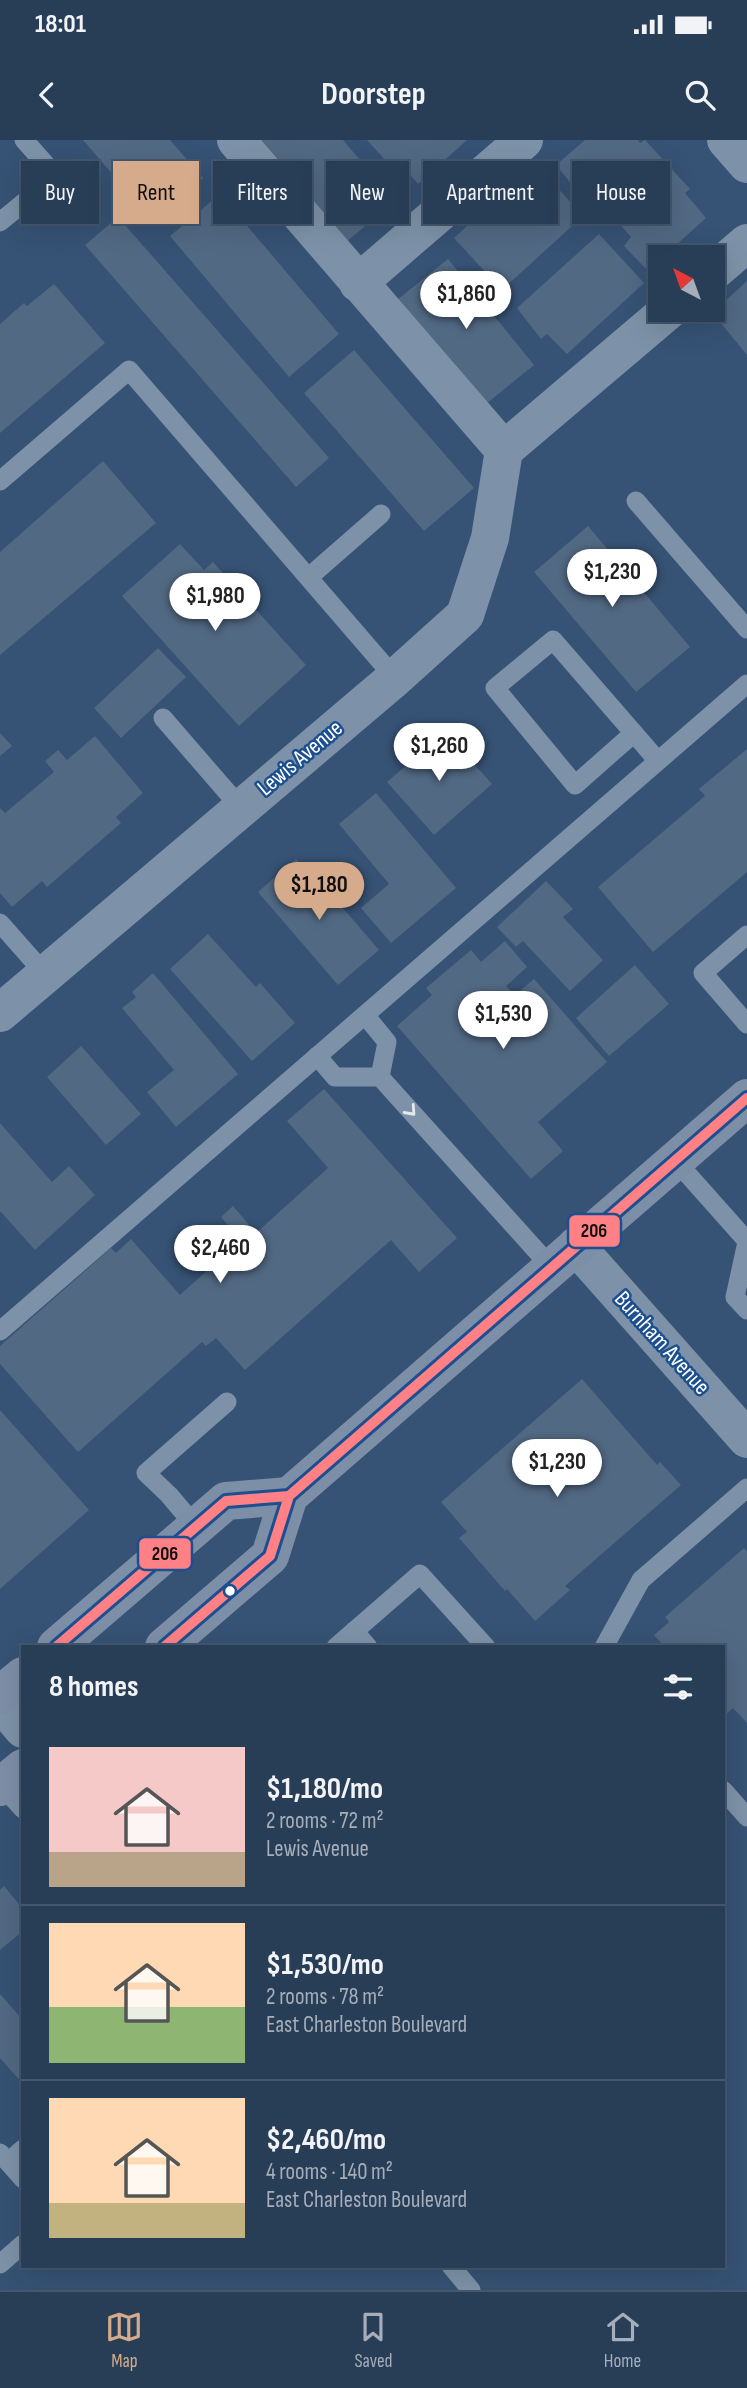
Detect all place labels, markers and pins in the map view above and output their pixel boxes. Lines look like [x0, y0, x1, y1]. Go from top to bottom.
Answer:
pin: $1,860 [409, 272, 523, 331]
pin: $1,230 [555, 550, 669, 609]
pin: $1,980 [158, 574, 272, 633]
pin: $1,260 [382, 724, 496, 783]
pin: $1,180 [262, 862, 376, 922]
pin: $1,530 [446, 992, 560, 1051]
pin: $2,460 [163, 1226, 277, 1285]
pin: $1,230 [500, 1440, 614, 1499]
unlabelled marker [223, 1584, 237, 1598]

